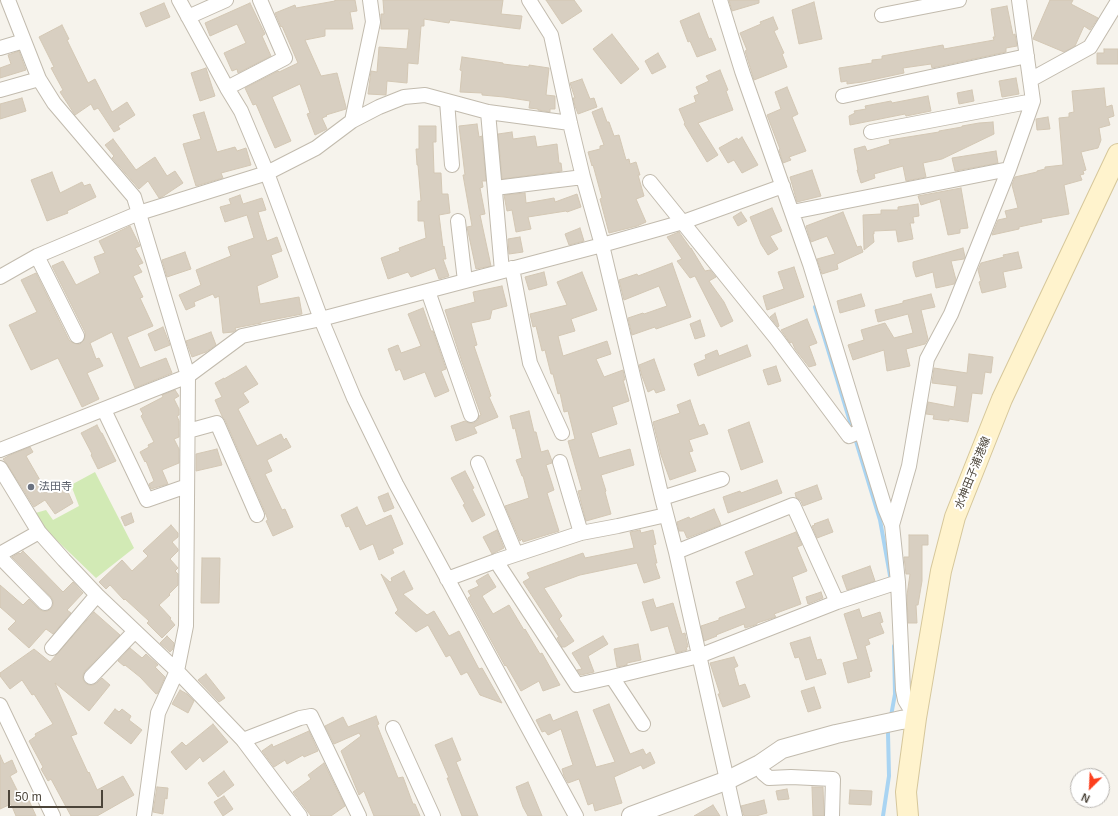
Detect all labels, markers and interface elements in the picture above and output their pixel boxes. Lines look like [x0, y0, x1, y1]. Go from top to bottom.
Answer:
street label: 水神田子浦港線 [952, 435, 994, 511]
place label: 法田寺 [39, 480, 72, 494]
marker: 法田寺 [26, 482, 36, 492]
north arrow [1070, 768, 1110, 808]
scale bar [10, 782, 105, 808]
text: 50 m [15, 790, 42, 804]
text: N [1079, 791, 1092, 805]

